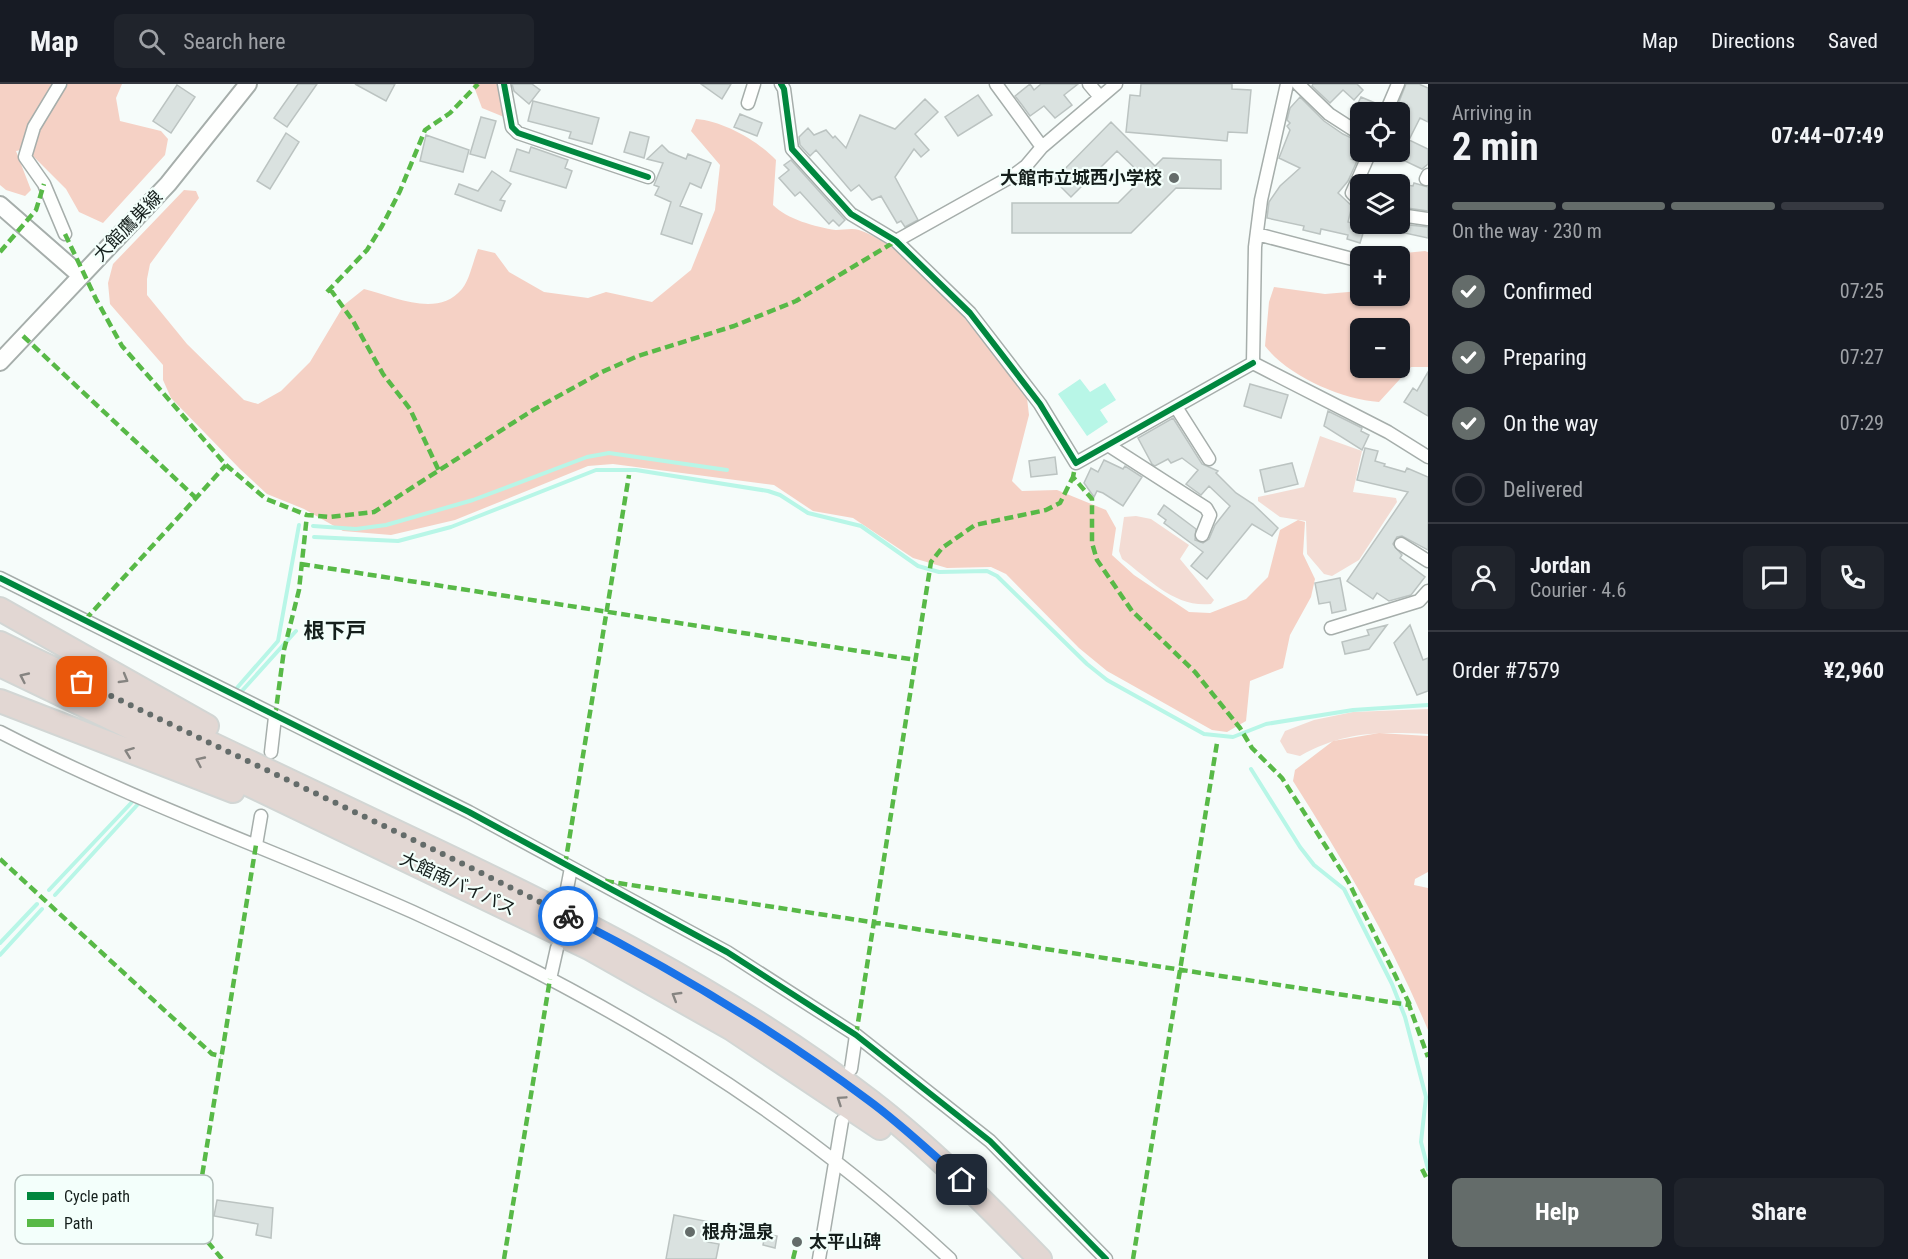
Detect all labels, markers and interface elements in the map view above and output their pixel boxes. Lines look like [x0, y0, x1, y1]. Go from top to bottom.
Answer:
search box [114, 14, 534, 68]
text: Map [30, 25, 78, 58]
icon: search [135, 25, 168, 58]
text: Search here [183, 29, 286, 54]
text: Map [1642, 29, 1678, 53]
text: Directions [1711, 29, 1795, 53]
text: Saved [1828, 29, 1878, 53]
text: Arriving in [1452, 101, 1532, 125]
map controls [1350, 102, 1410, 378]
button: locate [1350, 102, 1410, 162]
text: 07:44–07:49 [1771, 123, 1884, 148]
text: 2 min [1452, 124, 1539, 170]
place label: 大館市立城西小学校 [1000, 167, 1162, 188]
marker: 大館市立城西小学校 [1167, 171, 1181, 185]
button: layers [1350, 174, 1410, 234]
street label: 大館鷹巣線 [89, 186, 166, 265]
text: On the way · 230 m [1452, 219, 1602, 243]
button: + [1350, 246, 1410, 306]
icon: check [1452, 275, 1485, 308]
text: Confirmed [1503, 279, 1592, 304]
text: 07:25 [1840, 279, 1884, 303]
button: − [1350, 318, 1410, 378]
icon: check [1452, 341, 1485, 374]
text: Preparing [1503, 345, 1587, 370]
text: 07:27 [1840, 345, 1884, 369]
icon: check [1452, 407, 1485, 440]
text: On the way [1503, 411, 1598, 436]
text: 07:29 [1840, 411, 1884, 435]
text: Delivered [1503, 477, 1583, 502]
button: person [1452, 546, 1515, 609]
button: chat [1743, 546, 1806, 609]
button: phone [1821, 546, 1884, 609]
text: Jordan [1530, 553, 1591, 578]
text: Courier · 4.6 [1530, 578, 1626, 602]
district label: 根下戸 [304, 619, 367, 643]
pin [56, 656, 107, 707]
text: Order #7579 [1452, 658, 1560, 683]
text: ¥2,960 [1824, 658, 1884, 683]
icon: bag [65, 665, 98, 698]
one-way arrow [20, 672, 31, 684]
one-way arrow [118, 672, 128, 683]
one-way arrow [124, 747, 135, 759]
one-way arrow [196, 756, 207, 768]
street label: 大館南バイパス [397, 847, 520, 920]
courier [538, 886, 598, 946]
icon: bike [552, 900, 585, 933]
one-way arrow [672, 992, 682, 1004]
one-way arrow [837, 1096, 847, 1108]
pin [936, 1154, 987, 1205]
icon: home [945, 1163, 978, 1196]
legend [15, 1175, 213, 1244]
button: Help [1452, 1178, 1662, 1247]
button: Share [1674, 1178, 1884, 1247]
text: Cycle path [64, 1187, 130, 1206]
text: Path [64, 1214, 93, 1233]
place label: 根舟温泉 [702, 1221, 774, 1242]
marker: 根舟温泉 [683, 1225, 697, 1239]
place label: 太平山碑 [809, 1231, 881, 1252]
marker: 太平山碑 [790, 1235, 804, 1249]

